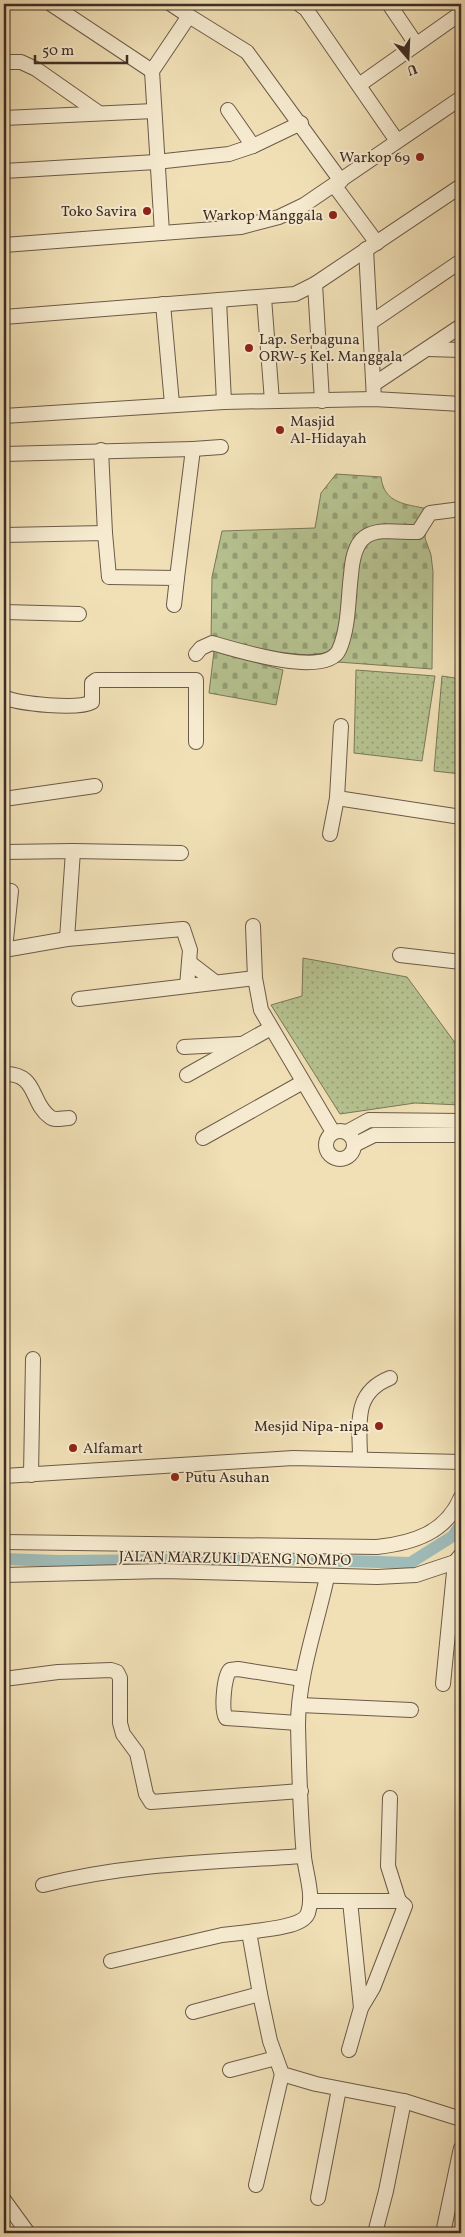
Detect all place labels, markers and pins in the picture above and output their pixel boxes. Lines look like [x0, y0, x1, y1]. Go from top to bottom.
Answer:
place label: Warkop 69 [339, 148, 410, 169]
marker: Warkop 69 [414, 151, 426, 163]
place label: Toko Savira [61, 202, 137, 223]
marker: Toko Savira [141, 205, 153, 217]
place label: Warkop Manggala [203, 206, 323, 227]
marker: Warkop Manggala [327, 209, 339, 221]
place label: Lap. Serbaguna ORW-5 Kel. Manggala [259, 330, 403, 368]
marker: Lap. Serbaguna ORW-5 Kel. Manggala [243, 342, 255, 354]
place label: Masjid Al-Hidayah [290, 412, 367, 450]
marker: Masjid Al-Hidayah [274, 424, 286, 436]
place label: Mesjid Nipa-nipa [254, 1417, 369, 1438]
marker: Mesjid Nipa-nipa [373, 1420, 385, 1432]
place label: Alfamart [83, 1439, 143, 1460]
marker: Alfamart [67, 1442, 79, 1454]
place label: Putu Asuhan [185, 1468, 270, 1489]
marker: Putu Asuhan [169, 1471, 181, 1483]

